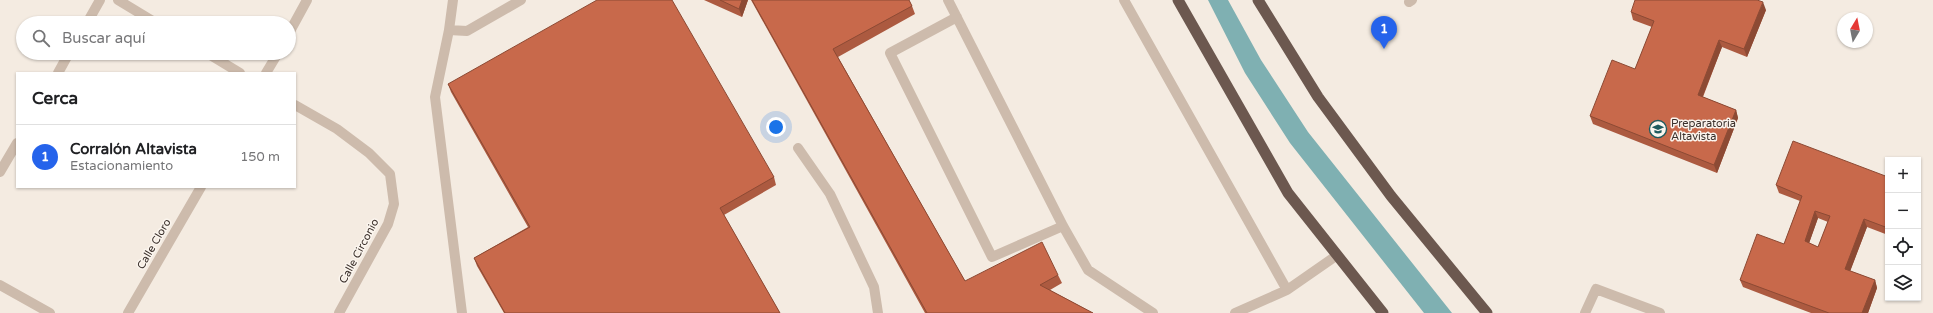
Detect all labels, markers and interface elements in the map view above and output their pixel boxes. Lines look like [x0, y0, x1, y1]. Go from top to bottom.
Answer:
north arrow [1837, 12, 1873, 48]
search box [16, 16, 296, 60]
pin: 1 [1371, 16, 1397, 49]
icon: search [30, 27, 52, 49]
text: Buscar aquí [62, 29, 145, 47]
text: Cerca [32, 88, 78, 109]
your location [766, 117, 786, 137]
place label: Preparatoria Altavista [1671, 117, 1736, 143]
school or university icon: Preparatoria Altavista [1648, 119, 1668, 139]
text: Corralón Altavista [70, 140, 197, 158]
text: 1 [41, 149, 49, 165]
text: 150 m [240, 149, 280, 165]
map controls [1885, 157, 1921, 301]
button: + [1885, 157, 1921, 193]
text: Estacionamiento [70, 158, 173, 174]
button: − [1885, 193, 1921, 229]
street label: Calle Cloro [134, 216, 174, 272]
street label: Calle Circonio [336, 216, 382, 286]
button: locate [1885, 229, 1921, 265]
button: layers [1885, 265, 1921, 301]

